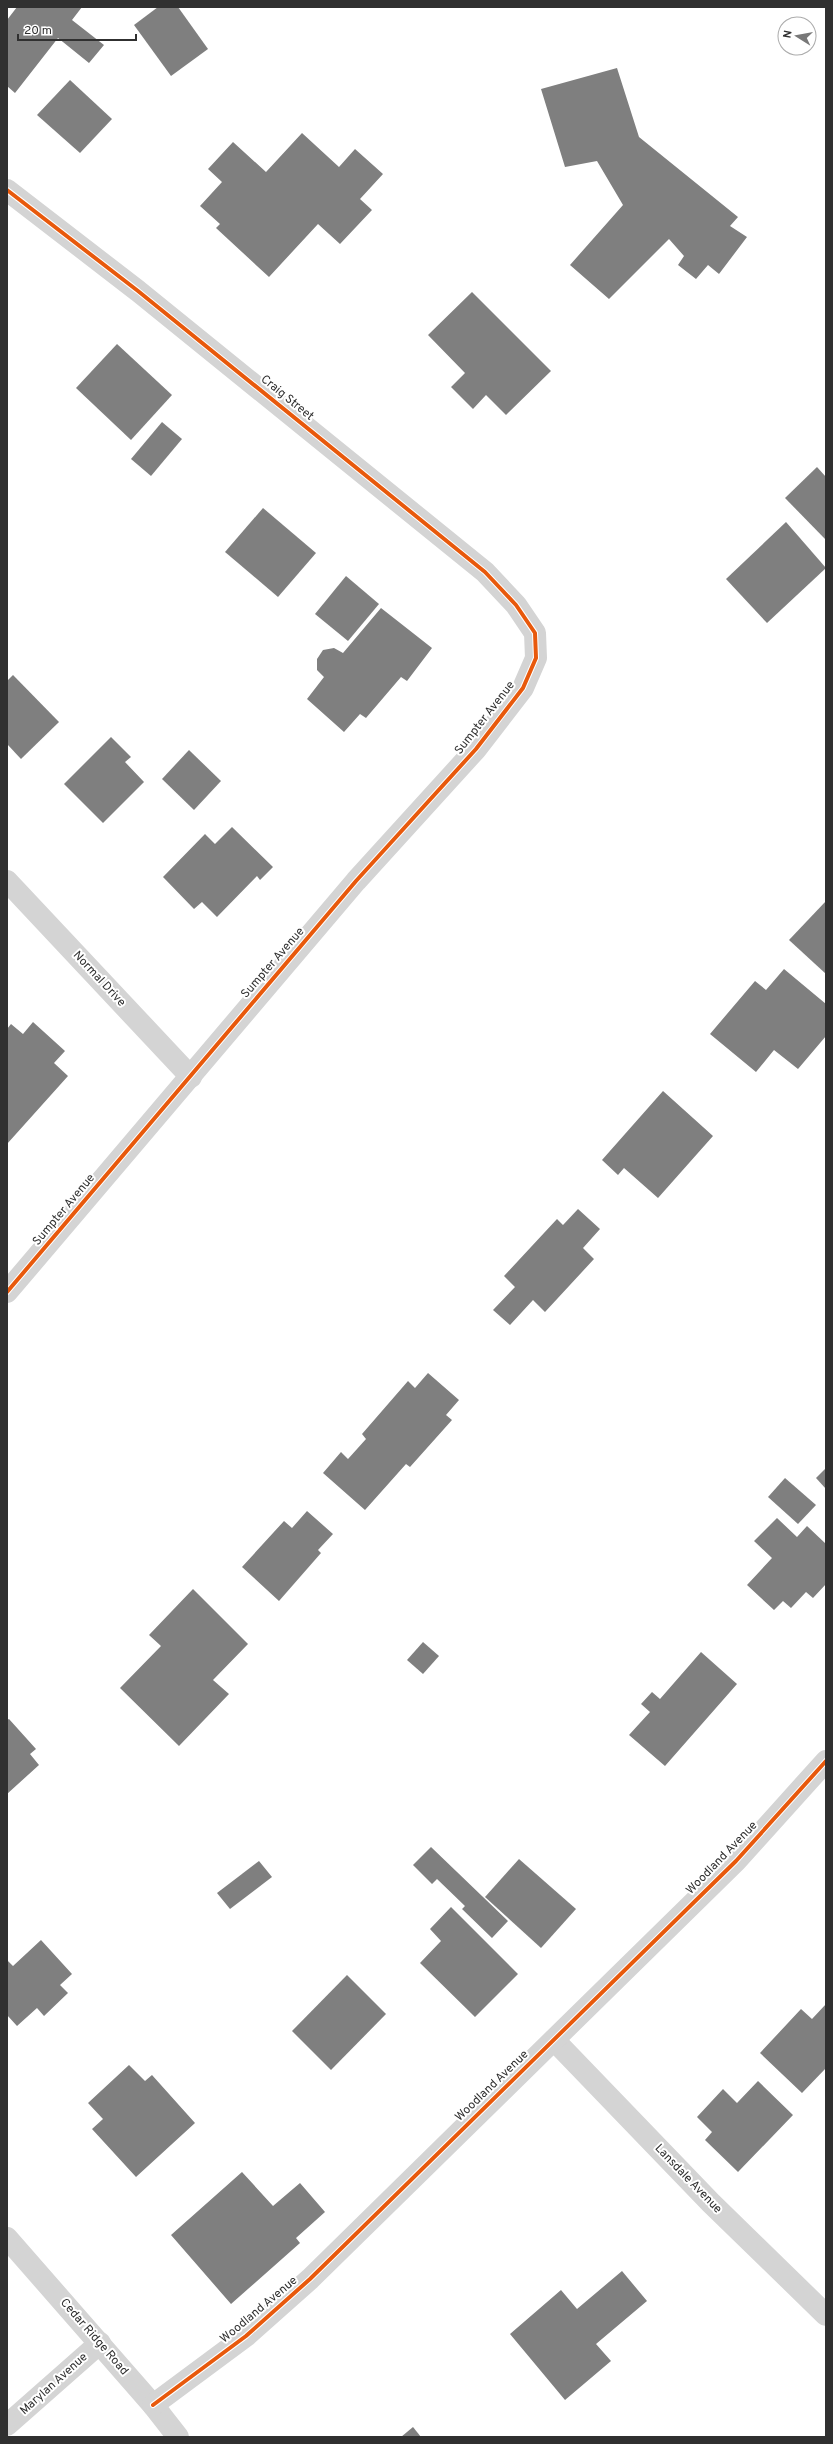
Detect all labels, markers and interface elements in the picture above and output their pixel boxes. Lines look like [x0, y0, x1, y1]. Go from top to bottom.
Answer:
scale bar [18, 16, 136, 42]
north arrow [777, 16, 817, 56]
text: 20 m [24, 23, 52, 39]
text: N [781, 29, 796, 39]
street label: Craig Street [257, 372, 317, 424]
street label: Sumpter Avenue [451, 678, 519, 758]
street label: Sumpter Avenue [238, 924, 308, 1002]
street label: Normal Drive [69, 948, 129, 1010]
street label: Sumpter Avenue [29, 1171, 99, 1249]
street label: Woodland Avenue [683, 1818, 761, 1898]
street label: Woodland Avenue [452, 2047, 532, 2125]
street label: Lansdale Avenue [651, 2141, 725, 2217]
street label: Woodland Avenue [217, 2273, 301, 2347]
street label: Cedar Ridge Road [56, 2295, 132, 2379]
street label: Marylan Avenue [17, 2349, 91, 2419]

